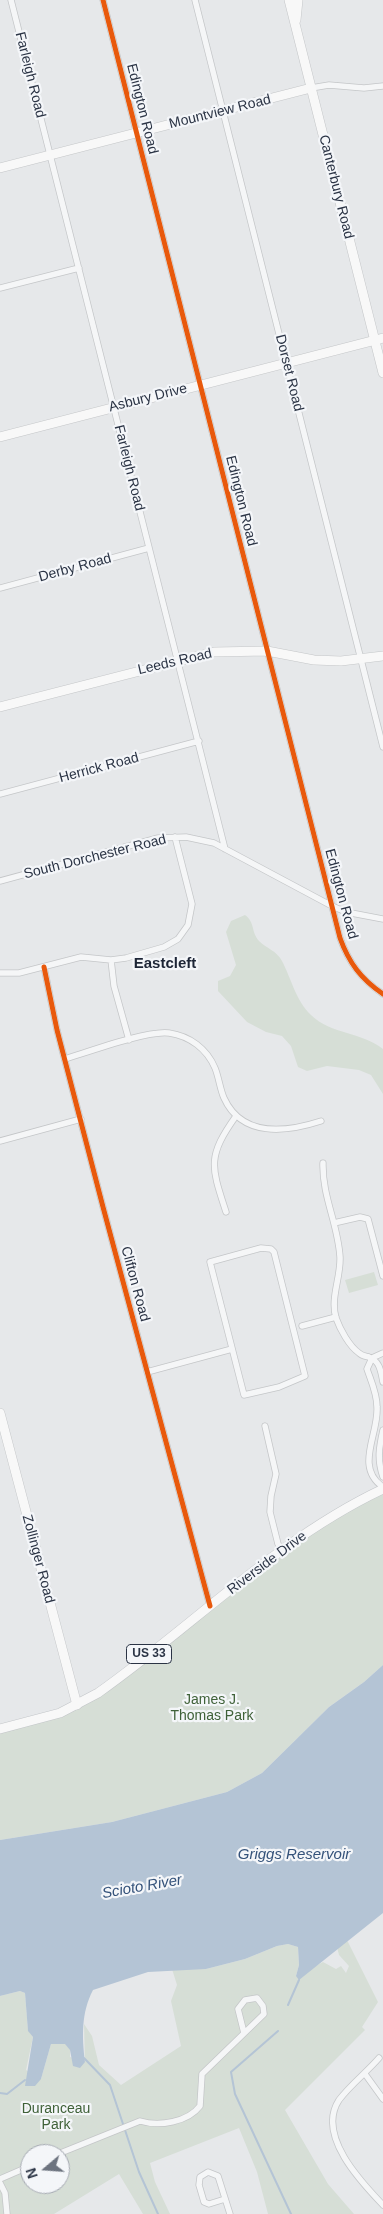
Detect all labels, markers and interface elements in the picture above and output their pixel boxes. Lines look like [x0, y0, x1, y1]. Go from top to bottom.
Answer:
street label: Farleigh Road [11, 30, 49, 120]
street label: Edington Road [123, 62, 161, 156]
street label: Mountview Road [167, 91, 273, 133]
street label: Canterbury Road [315, 133, 357, 241]
street label: Dorset Road [271, 333, 307, 413]
street label: Asbury Drive [107, 380, 189, 416]
street label: Farleigh Road [110, 423, 148, 513]
street label: Edington Road [222, 454, 260, 548]
street label: Derby Road [37, 550, 113, 586]
street label: Leeds Road [136, 645, 214, 679]
street label: Herrick Road [57, 749, 141, 787]
street label: South Dorchester Road [22, 831, 168, 883]
street label: Edington Road [321, 847, 361, 941]
district label: Eastcleft [134, 955, 196, 973]
street label: Clifton Road [117, 1245, 153, 1323]
street label: Zollinger Road [18, 1513, 58, 1605]
street label: Riverside Drive [224, 1528, 310, 1598]
road number: US 33 [126, 1645, 172, 1664]
park label: James J. Thomas Park [170, 1692, 254, 1724]
water label: Griggs Reservoir [238, 1846, 350, 1864]
water label: Scioto River [101, 1871, 183, 1903]
park label: Duranceau Park [22, 2101, 90, 2134]
north arrow [20, 2144, 70, 2194]
text: N [23, 2166, 41, 2181]

